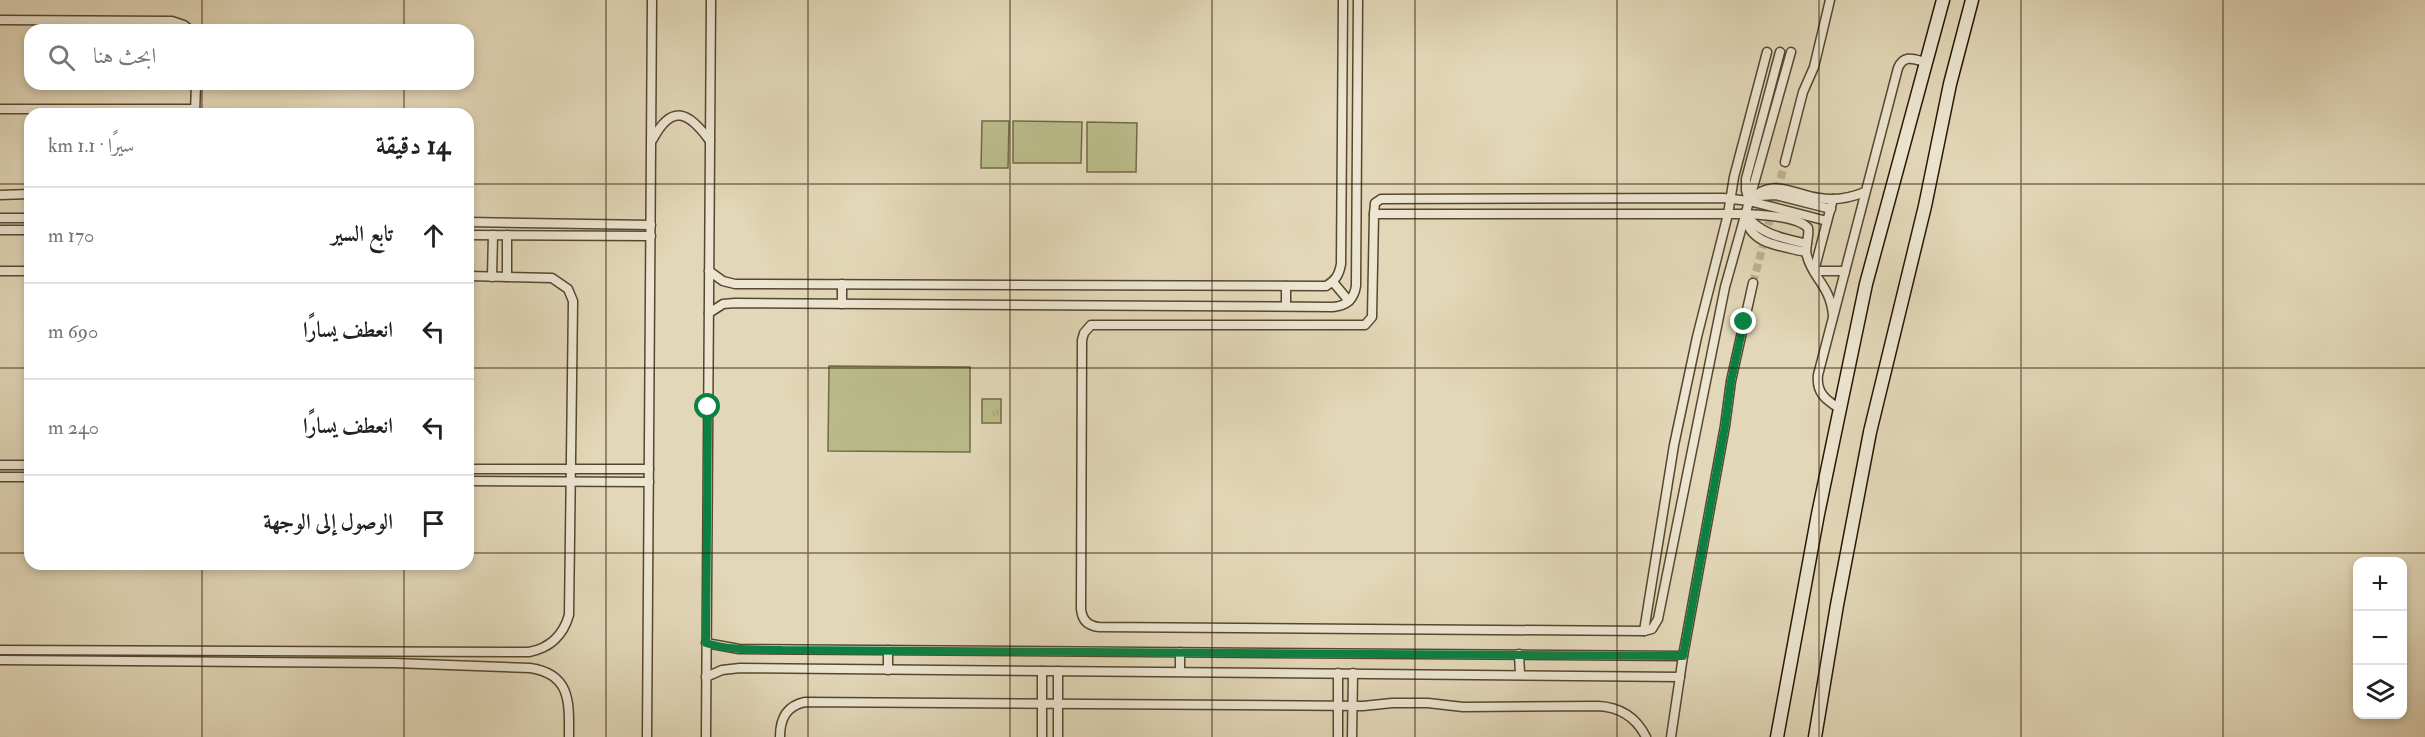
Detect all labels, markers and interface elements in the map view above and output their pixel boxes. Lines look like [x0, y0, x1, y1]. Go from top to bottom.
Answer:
search box [24, 24, 474, 90]
icon: search [45, 41, 78, 74]
text: ابحث هنا [93, 42, 156, 70]
text: 14 دقيقة [376, 130, 450, 162]
text: سيرًا · 1.1 km [48, 133, 134, 158]
icon: ahead [417, 219, 450, 252]
text: تابع السير [331, 220, 393, 248]
text: 170 m [48, 223, 94, 248]
route end [1730, 308, 1756, 334]
icon: left [417, 315, 450, 348]
text: انعطف يسارًا [303, 316, 393, 344]
text: 690 m [48, 319, 98, 344]
route start [694, 393, 720, 419]
icon: left [417, 411, 450, 444]
text: انعطف يسارًا [303, 412, 393, 440]
text: 240 m [48, 415, 99, 440]
icon: arrive [417, 507, 450, 540]
text: الوصول إلى الوجهة [263, 508, 393, 536]
map controls [2353, 557, 2407, 719]
button: + [2353, 557, 2407, 611]
button: − [2353, 611, 2407, 665]
button: layers [2353, 665, 2407, 719]

